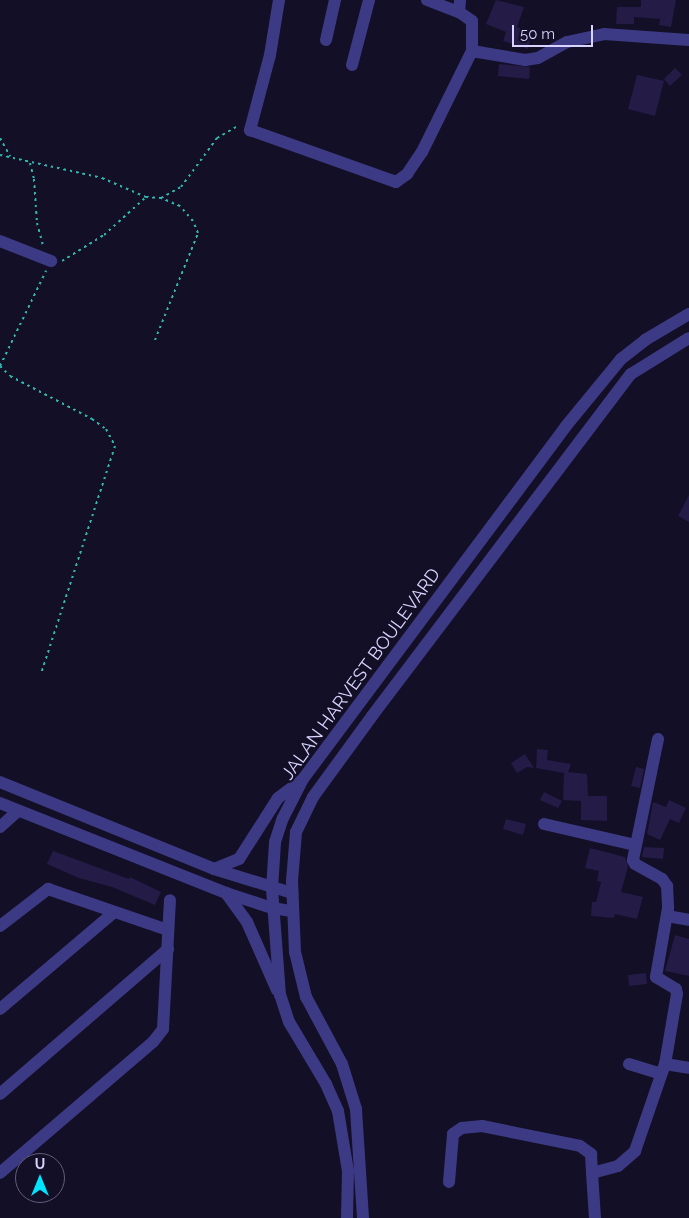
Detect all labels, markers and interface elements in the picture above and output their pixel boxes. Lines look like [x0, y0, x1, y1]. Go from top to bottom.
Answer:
scale bar [514, 15, 595, 47]
text: 50 m [520, 25, 555, 43]
street label: JALAN HARVEST BOULEVARD [277, 564, 445, 784]
north arrow [15, 1153, 65, 1203]
text: U [35, 1156, 45, 1172]

